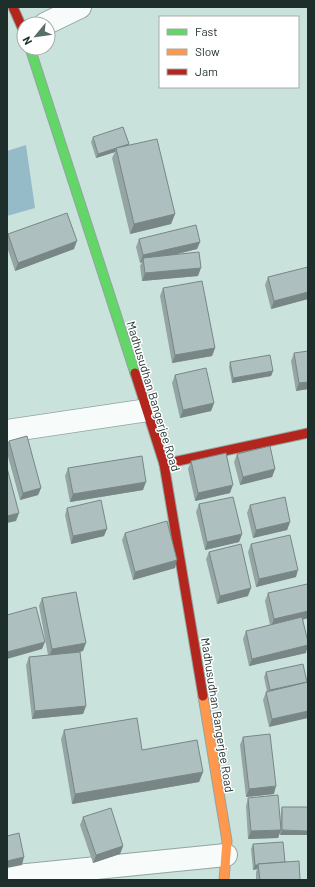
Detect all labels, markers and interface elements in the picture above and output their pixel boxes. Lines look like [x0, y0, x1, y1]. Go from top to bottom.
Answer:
north arrow [16, 16, 56, 56]
legend [159, 16, 299, 88]
text: Fast [195, 24, 218, 38]
text: N [19, 35, 34, 47]
text: Slow [195, 44, 220, 58]
text: Jam [195, 64, 218, 78]
street label: Madhusudhan Bangerjee Road [124, 319, 184, 473]
street label: Madhusudhan Bangerjee Road [199, 637, 237, 793]

